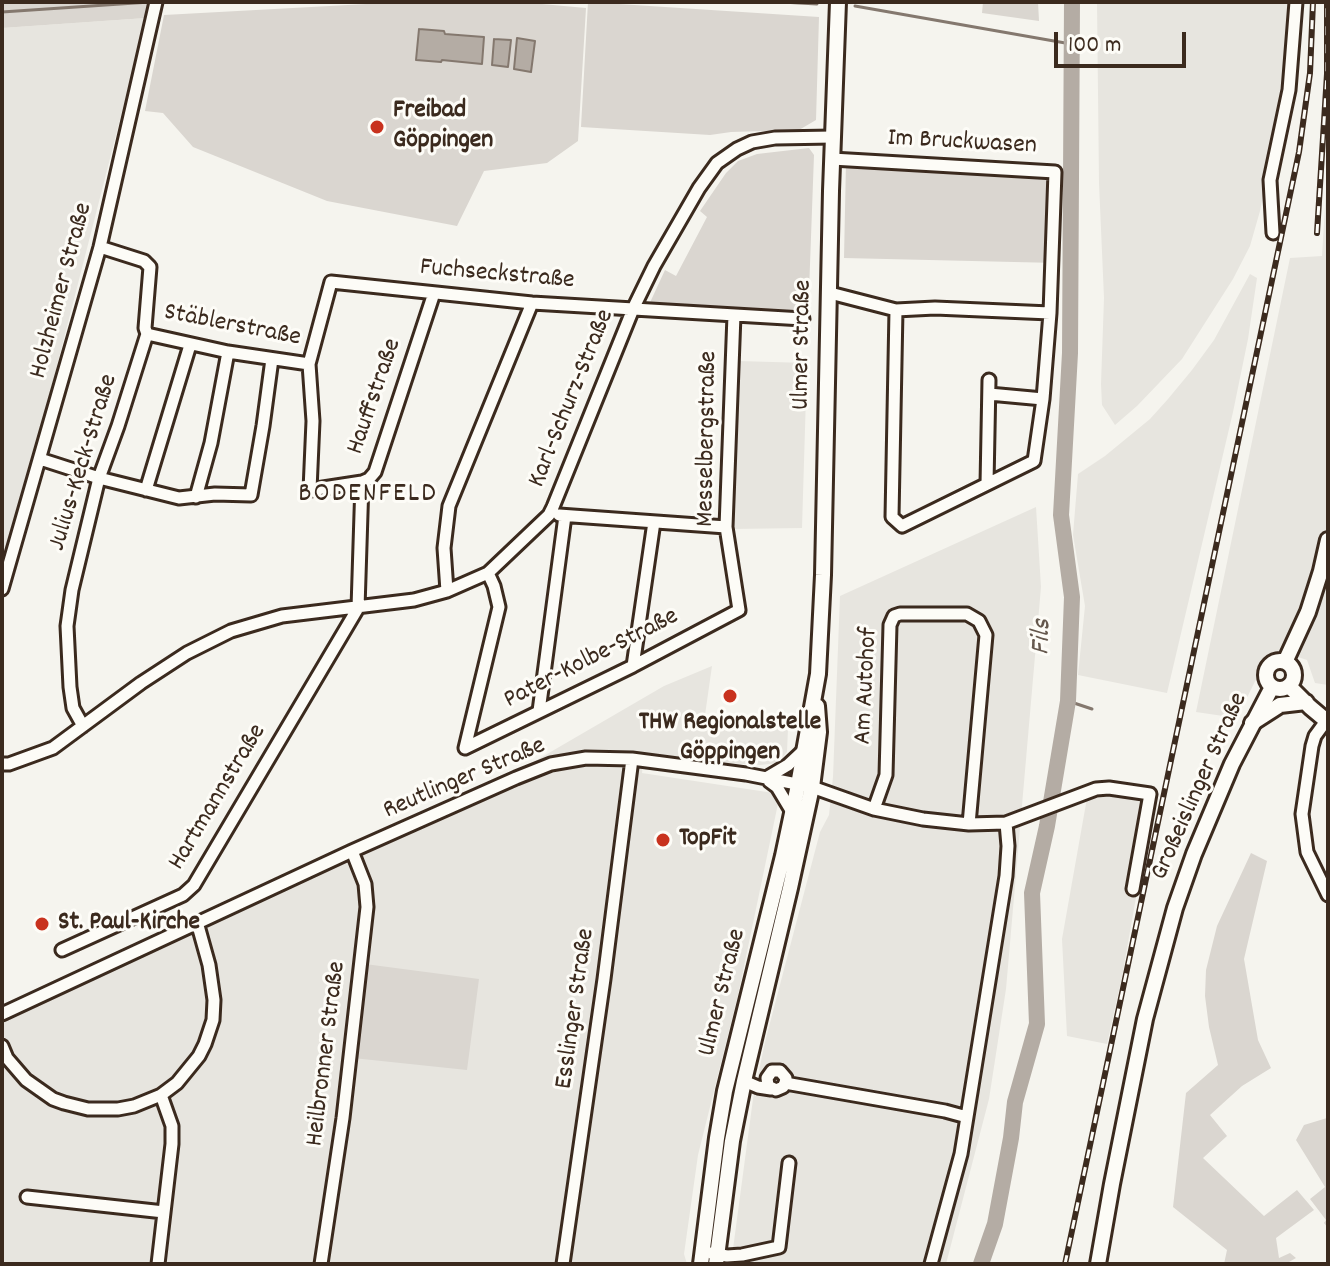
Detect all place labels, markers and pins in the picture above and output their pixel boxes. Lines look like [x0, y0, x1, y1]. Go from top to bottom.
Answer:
place label: Freibad Göppingen [393, 96, 493, 158]
marker: Freibad Göppingen [368, 118, 386, 136]
marker: THW Regionalstelle Göppingen [721, 687, 739, 705]
place label: THW Regionalstelle Göppingen [639, 708, 821, 770]
place label: TopFit [679, 824, 737, 856]
marker: TopFit [654, 831, 672, 849]
place label: St. Paul-Kirche [58, 908, 200, 940]
marker: St. Paul-Kirche [33, 915, 51, 933]

